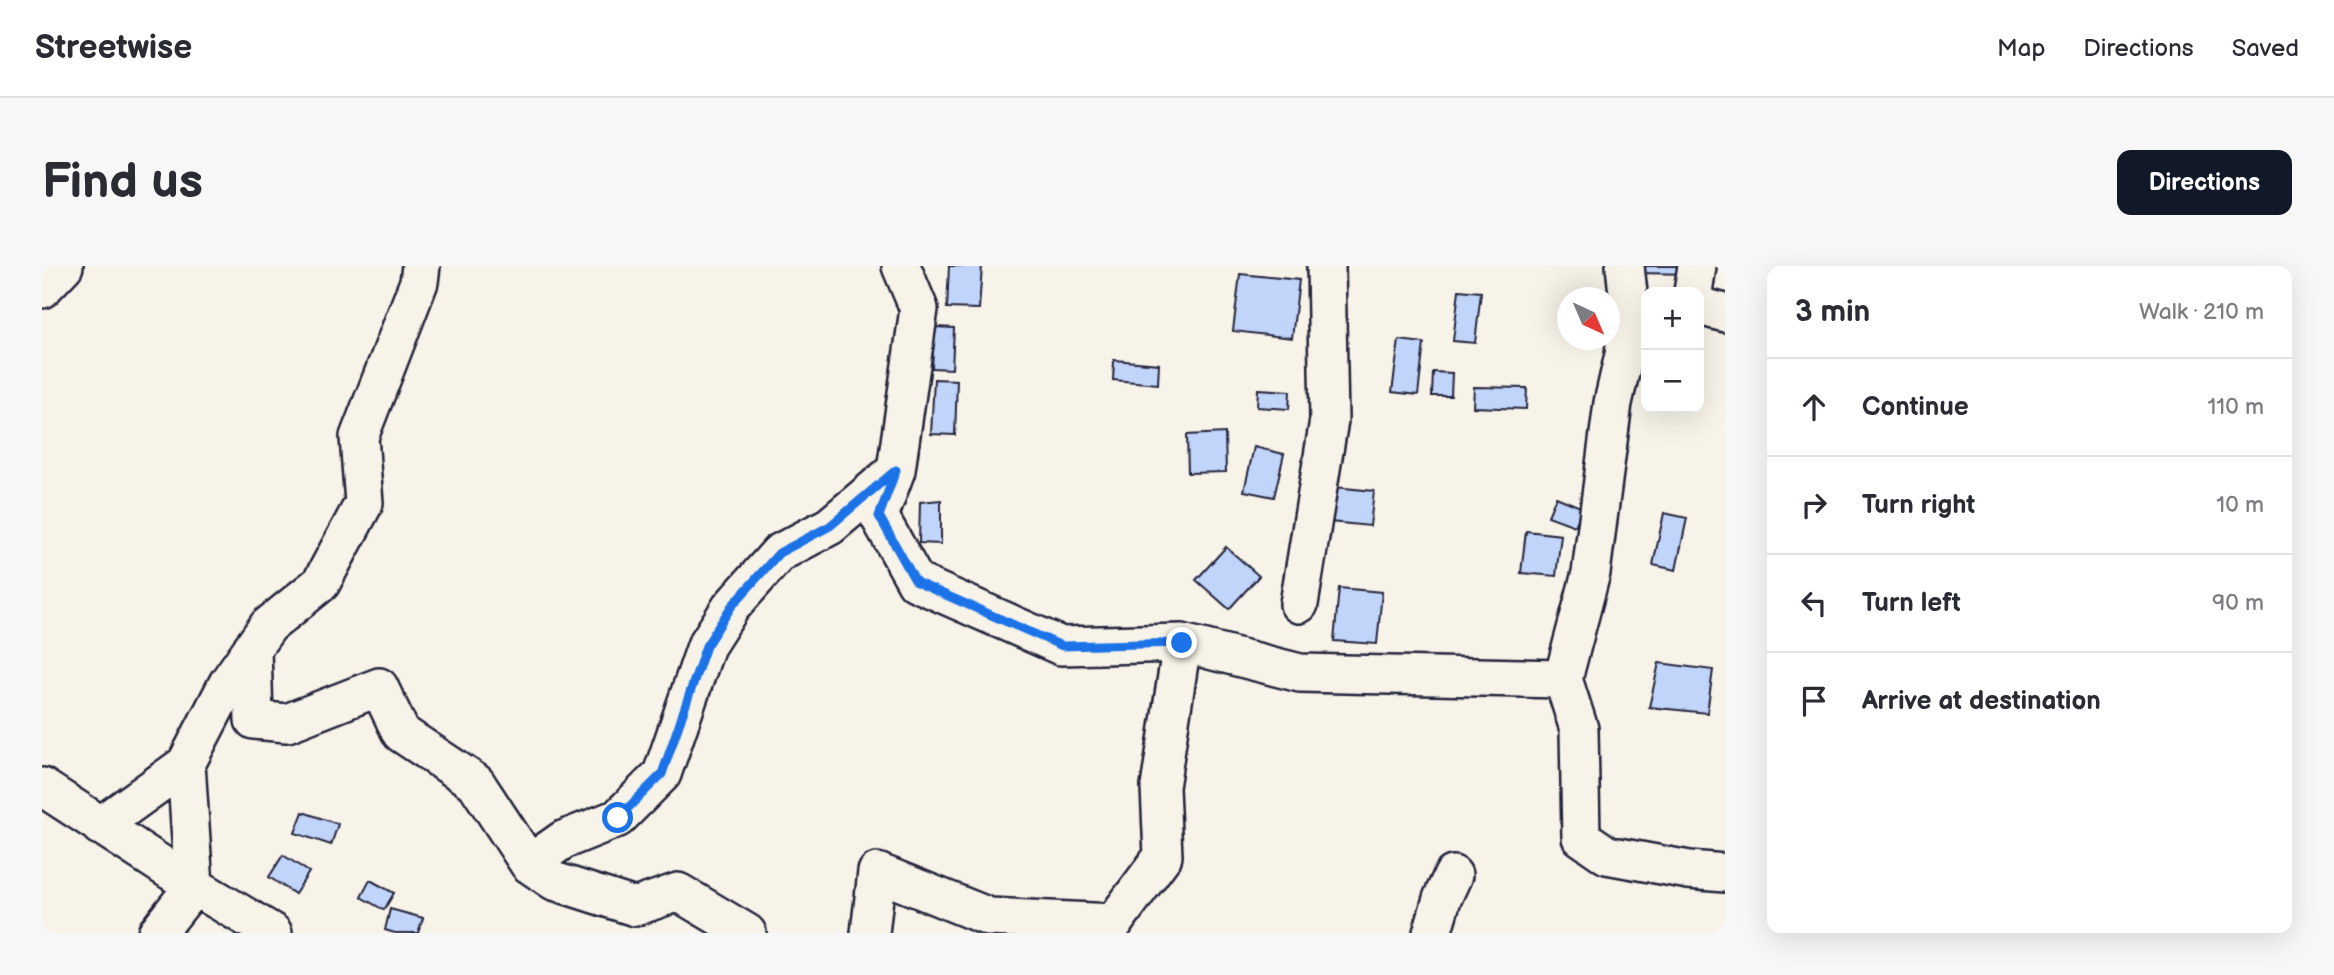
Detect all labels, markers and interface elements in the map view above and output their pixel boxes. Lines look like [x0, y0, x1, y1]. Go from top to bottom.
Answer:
text: Streetwise [35, 28, 192, 68]
text: Map [1997, 34, 2045, 63]
text: Directions [2083, 34, 2194, 63]
text: Saved [2232, 34, 2299, 63]
button: Directions [2117, 150, 2292, 215]
text: Find us [42, 153, 203, 212]
north arrow [1557, 287, 1620, 350]
map controls [1641, 287, 1704, 413]
button: + [1641, 287, 1704, 350]
text: 3 min [1795, 294, 1870, 330]
text: Walk · 210 m [2139, 298, 2264, 326]
button: − [1641, 350, 1704, 413]
icon: ahead [1795, 388, 1833, 426]
text: Continue [1862, 392, 1969, 423]
text: 110 m [2207, 393, 2264, 421]
icon: right [1795, 486, 1833, 524]
text: Turn right [1862, 490, 1975, 521]
text: 10 m [2216, 491, 2264, 519]
icon: left [1795, 584, 1833, 622]
text: Turn left [1862, 588, 1961, 619]
text: 90 m [2212, 589, 2264, 617]
route end [1166, 627, 1197, 658]
icon: arrive [1795, 682, 1833, 720]
text: Arrive at destination [1862, 686, 2101, 717]
route start [602, 802, 633, 833]

